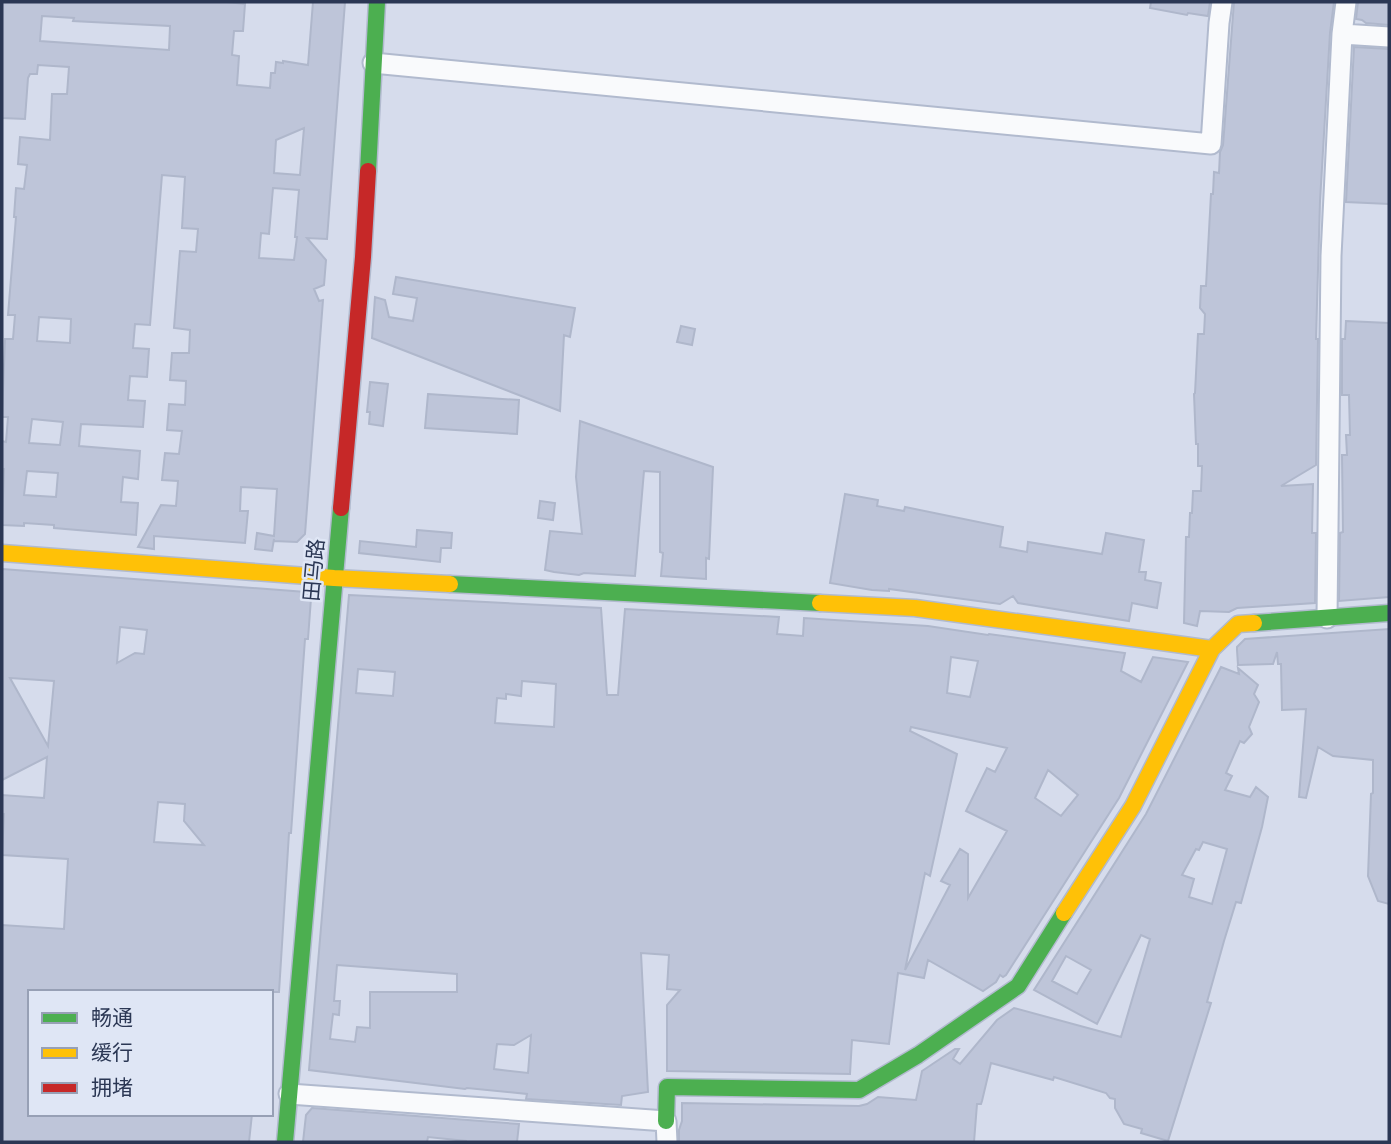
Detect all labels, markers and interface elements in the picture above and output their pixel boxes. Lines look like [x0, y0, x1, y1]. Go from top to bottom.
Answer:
street label: 田马路 [299, 538, 329, 602]
legend [28, 990, 273, 1116]
text: 畅通 [91, 1006, 133, 1030]
text: 缓行 [91, 1041, 133, 1065]
text: 拥堵 [91, 1076, 133, 1100]

